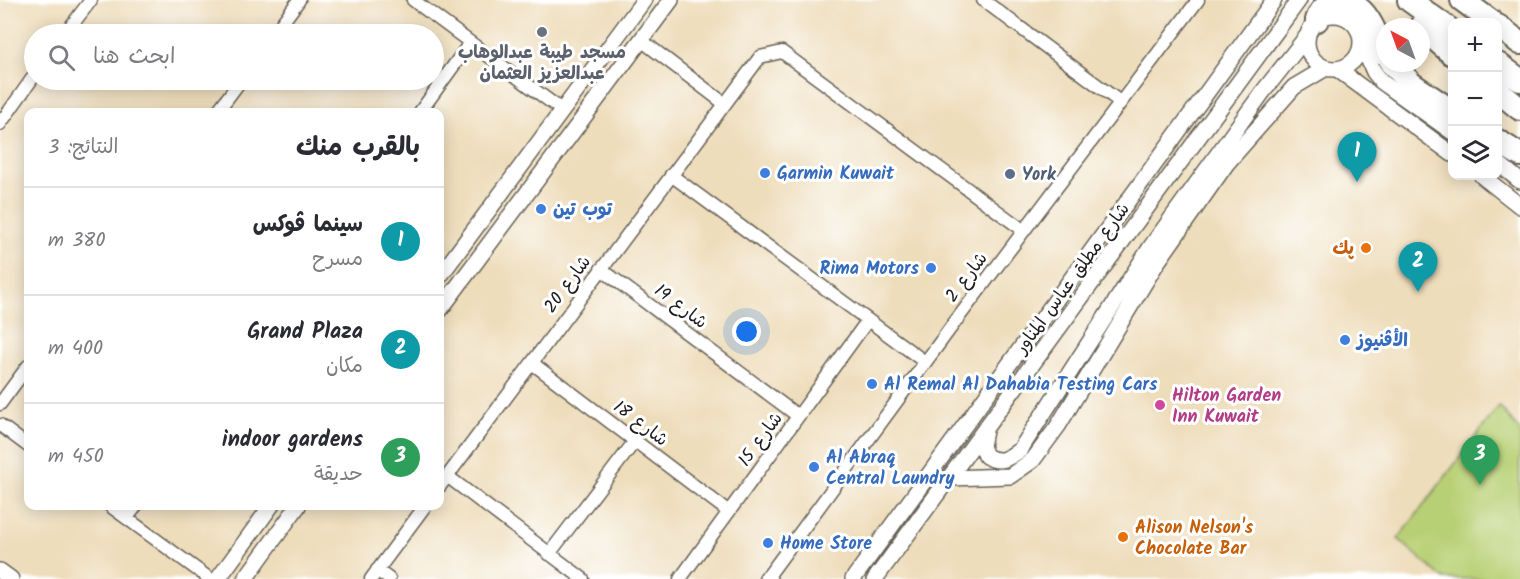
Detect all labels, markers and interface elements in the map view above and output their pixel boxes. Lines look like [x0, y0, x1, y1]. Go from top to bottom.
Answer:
north arrow [1376, 18, 1430, 72]
map controls [1448, 18, 1502, 180]
button: + [1448, 18, 1502, 72]
search box [24, 24, 444, 90]
marker: مسجد طيبة عبدالوهاب عبدالعزيز العثمان [535, 25, 549, 39]
place label: مسجد طيبة عبدالوهاب عبدالعزيز العثمان [458, 39, 626, 89]
text: ابحث هنا [93, 40, 175, 75]
icon: search [45, 41, 78, 74]
button: − [1448, 72, 1502, 126]
button: layers [1448, 126, 1502, 180]
text: بالقرب منك [296, 127, 420, 169]
text: النتائج: 3 [48, 132, 119, 164]
pin: 1 [1338, 132, 1376, 182]
place label: Garmin Kuwait [777, 160, 895, 189]
place label: York [1022, 161, 1057, 190]
marker: Garmin Kuwait [758, 166, 772, 180]
marker: York [1003, 167, 1017, 181]
place label: توب تين [553, 196, 613, 225]
street label: شارع مطلق عباس المناور [1007, 197, 1138, 362]
marker: توب تين [534, 202, 548, 216]
text: سينما ڤوكس [253, 208, 363, 243]
text: 380 m [48, 225, 105, 257]
text: 1 [397, 225, 404, 257]
place label: پك [1333, 235, 1355, 264]
marker: پك [1359, 241, 1373, 255]
pin: 2 [1398, 242, 1438, 292]
text: مسرح [312, 244, 363, 276]
street label: شارع 2 [939, 247, 996, 309]
street label: شارع 20 [537, 250, 599, 320]
place label: Rima Motors [820, 255, 920, 284]
marker: Rima Motors [924, 261, 938, 275]
street label: شارع 19 [647, 277, 713, 337]
text: Grand Plaza [247, 315, 363, 350]
your location [732, 317, 761, 346]
place label: الأڤنيوز [1355, 327, 1408, 356]
text: 400 m [48, 333, 103, 365]
text: 2 [395, 333, 406, 365]
marker: الأڤنيوز [1338, 333, 1352, 347]
text: مكان [326, 351, 363, 383]
place label: Al Remal Al Dahabia Testing Cars [884, 371, 1158, 400]
marker: Al Remal Al Dahabia Testing Cars [865, 377, 879, 391]
place label: Hilton Garden Inn Kuwait [1172, 382, 1281, 432]
street label: شارع 18 [606, 394, 674, 455]
marker: Hilton Garden Inn Kuwait [1153, 398, 1167, 412]
street label: شارع 15 [731, 406, 791, 473]
text: indoor gardens [222, 423, 363, 458]
pin: 3 [1460, 436, 1500, 485]
text: 450 m [48, 441, 104, 473]
text: 3 [395, 441, 406, 473]
place label: Al Abraq Central Laundry [826, 444, 955, 494]
text: حديقة [314, 459, 363, 491]
marker: Al Abraq Central Laundry [807, 460, 821, 474]
place label: Alison Nelson's Chocolate Bar [1135, 514, 1254, 564]
place label: Home Store [780, 530, 872, 559]
marker: Alison Nelson's Chocolate Bar [1116, 530, 1130, 544]
marker: Home Store [761, 536, 775, 550]

